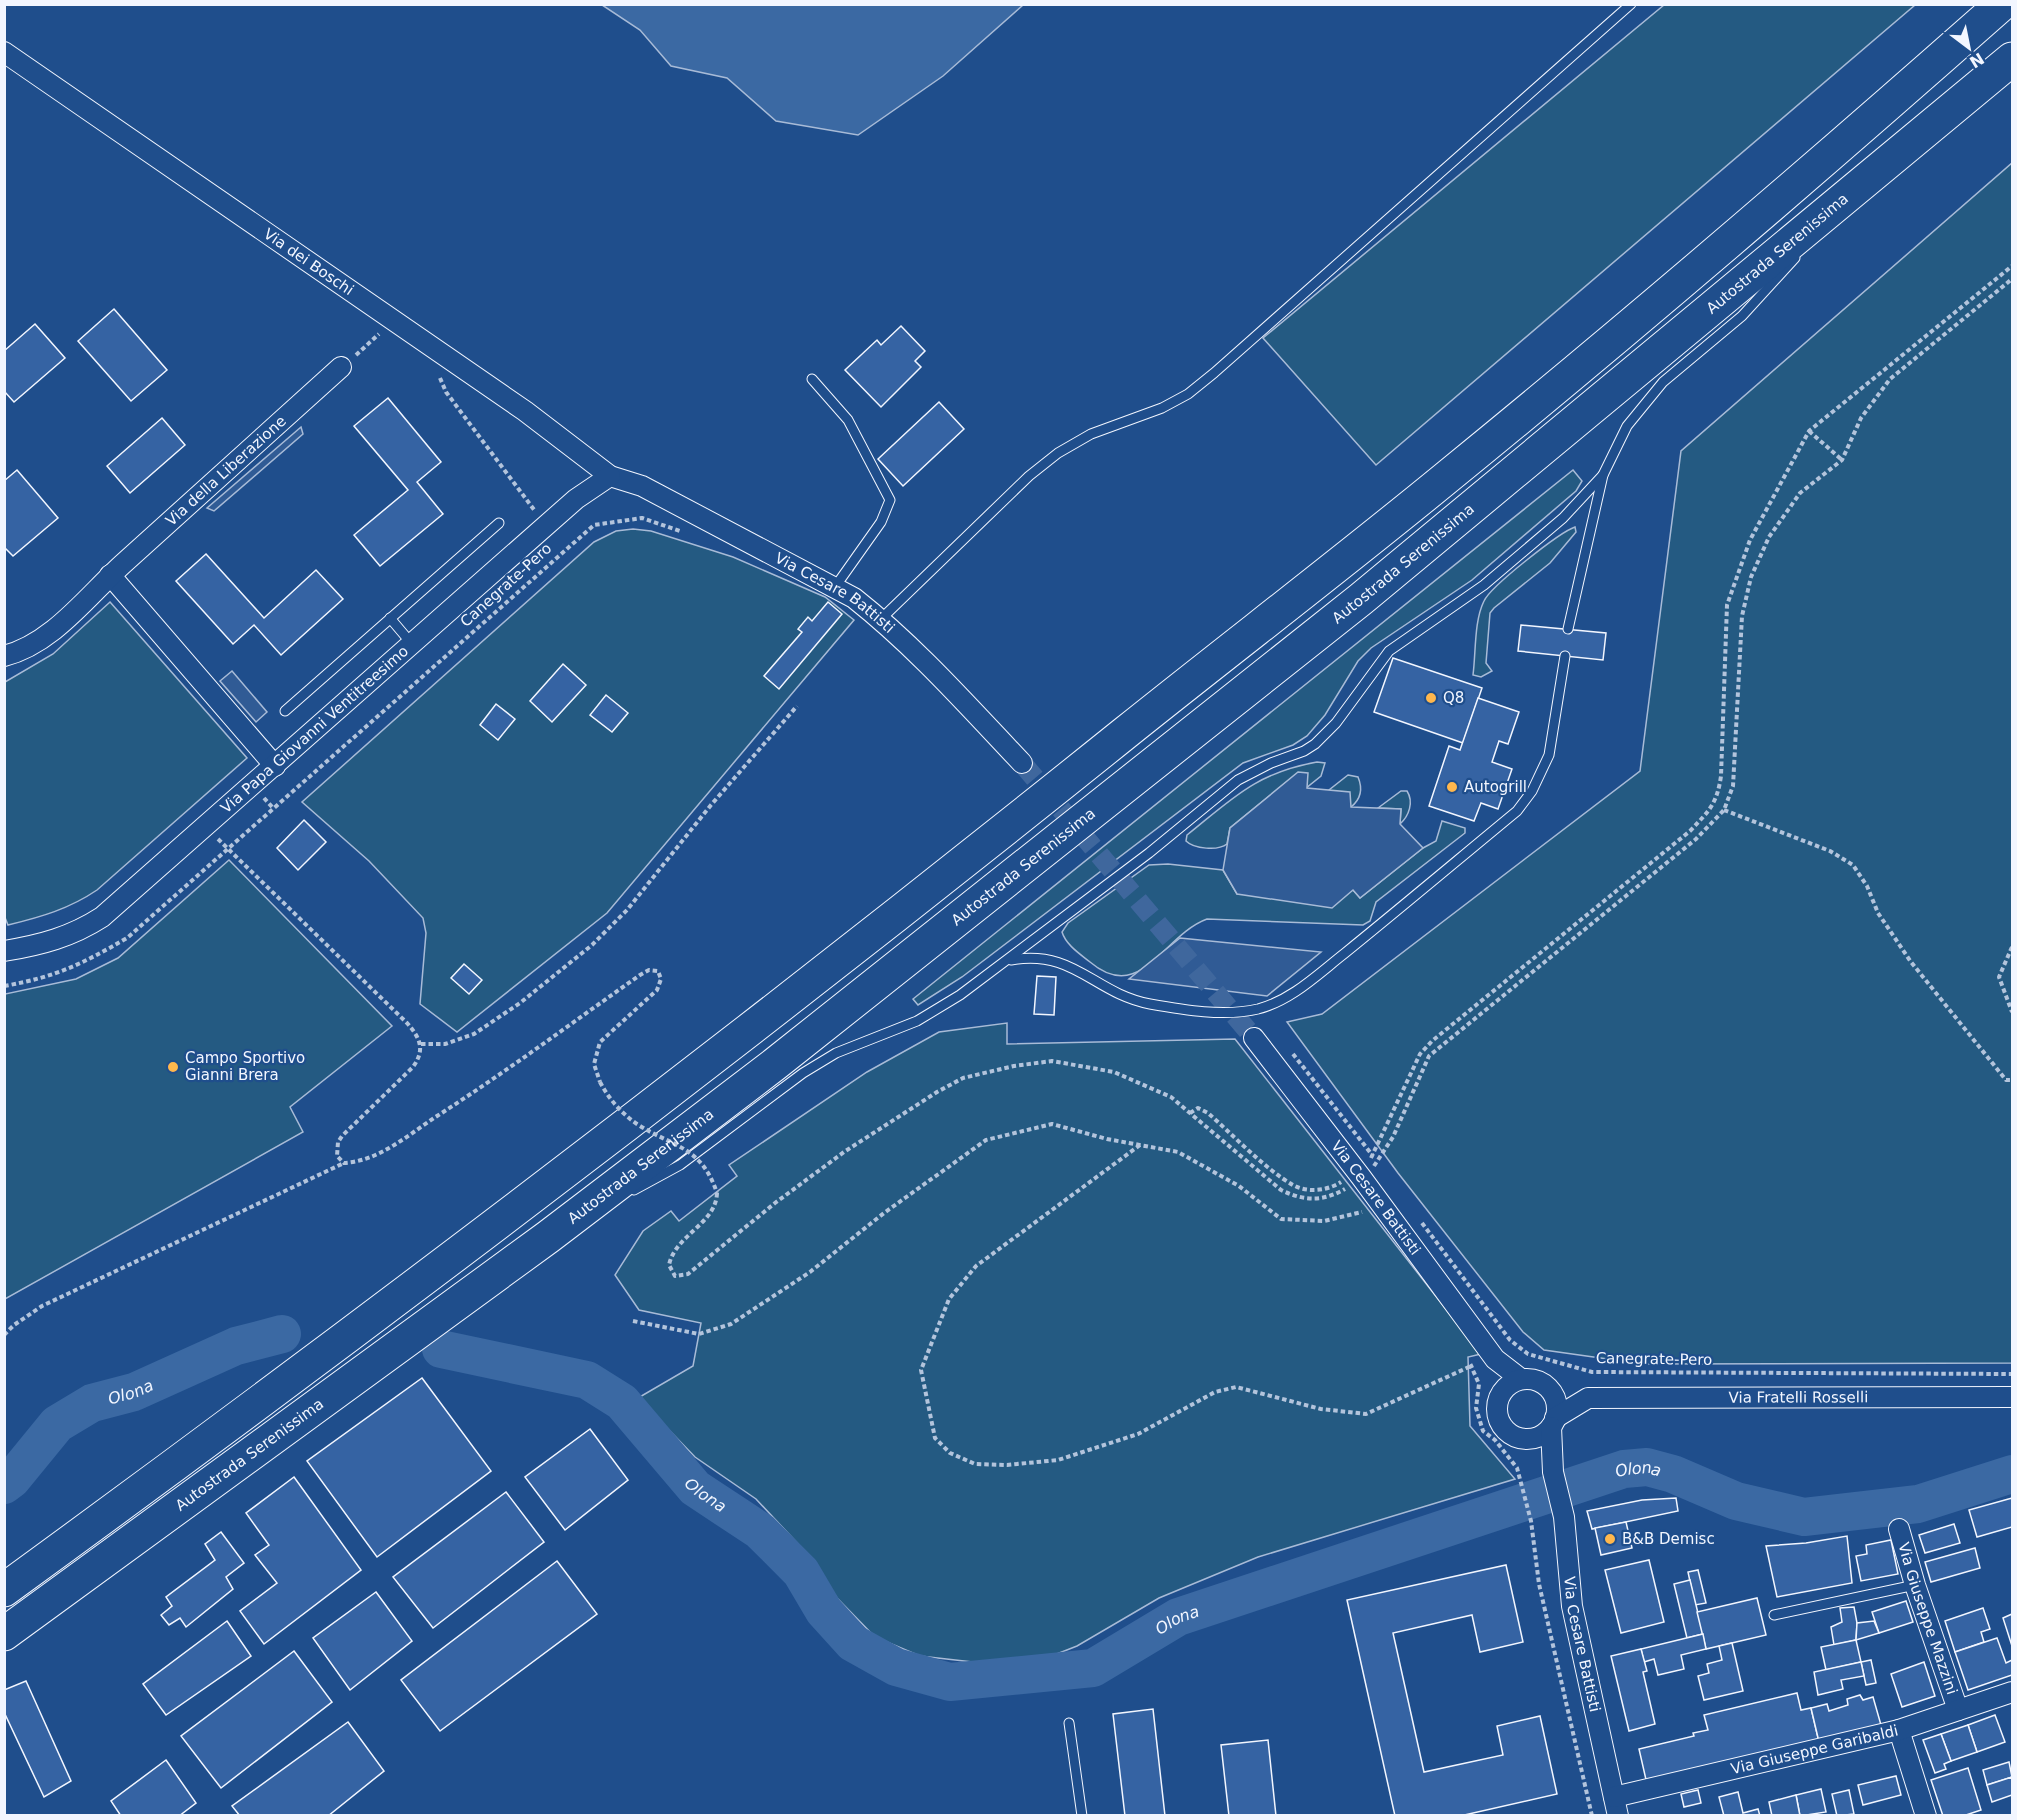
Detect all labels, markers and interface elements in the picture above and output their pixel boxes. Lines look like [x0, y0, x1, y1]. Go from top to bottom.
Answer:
north arrow [1939, 18, 1999, 78]
text: N [1966, 49, 1987, 72]
street label: Autostrada Serenissima [1703, 190, 1852, 318]
street label: Via dei Boschi [260, 225, 357, 299]
street label: Via della Liberazione [162, 412, 290, 530]
street label: Autostrada Serenissima [1329, 500, 1478, 627]
street label: Canegrate-Pero [457, 539, 555, 631]
street label: Via Cesare Battisti [772, 549, 898, 637]
street label: Via Papa Giovanni Ventitreesimo [217, 642, 412, 817]
place label: Q8 [1443, 689, 1464, 707]
marker: Q8 [1424, 691, 1438, 705]
place label: Autogrill [1464, 778, 1527, 796]
marker: Autogrill [1445, 780, 1459, 794]
street label: Autostrada Serenissima [948, 804, 1099, 929]
place label: Campo Sportivo Gianni Brera [185, 1049, 305, 1084]
marker: Campo Sportivo Gianni Brera [166, 1060, 180, 1074]
street label: Autostrada Serenissima [564, 1105, 717, 1228]
street label: Via Cesare Battisti [1327, 1137, 1424, 1259]
street label: Canegrate-Pero [1596, 1349, 1712, 1369]
water label: Olona [106, 1376, 156, 1408]
street label: Via Fratelli Rosselli [1729, 1388, 1868, 1407]
street label: Autostrada Serenissima [172, 1395, 327, 1515]
water label: Olona [1612, 1458, 1663, 1481]
water label: Olona [680, 1474, 730, 1516]
place label: B&B Demisc [1622, 1530, 1715, 1548]
marker: B&B Demisc [1603, 1532, 1617, 1546]
street label: Via Giuseppe Mazzini [1894, 1540, 1961, 1697]
street label: Via Cesare Battisti [1560, 1576, 1604, 1714]
water label: Olona [1152, 1602, 1202, 1639]
street label: Via Giuseppe Garibaldi [1729, 1721, 1900, 1778]

